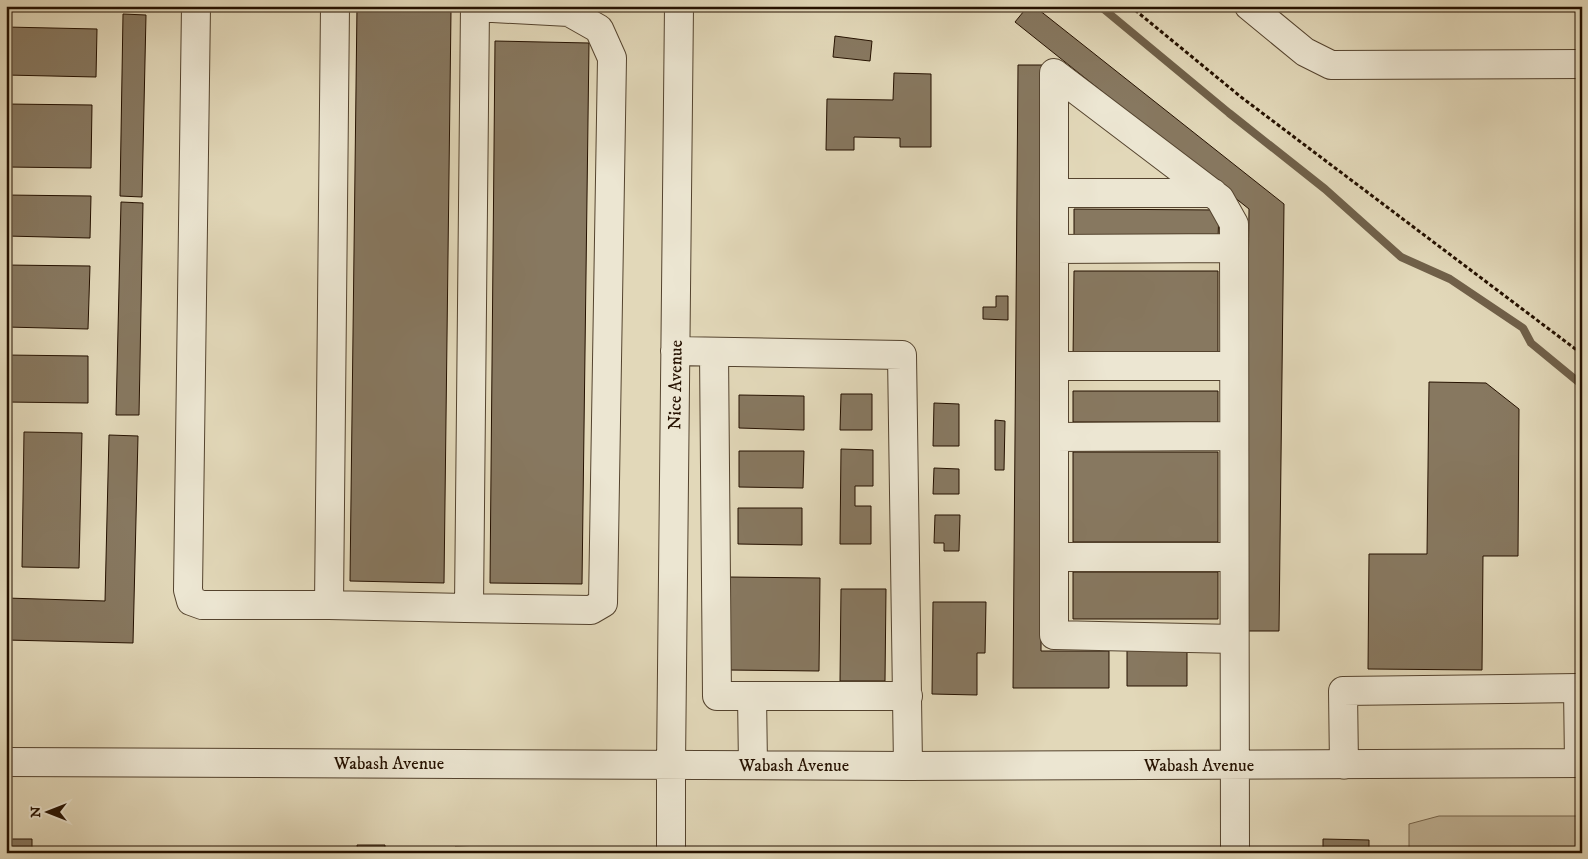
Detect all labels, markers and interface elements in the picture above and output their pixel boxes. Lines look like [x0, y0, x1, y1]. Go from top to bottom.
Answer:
street label: Nice Avenue [664, 340, 688, 430]
street label: Wabash Avenue [333, 753, 444, 775]
street label: Wabash Avenue [738, 755, 849, 777]
street label: Wabash Avenue [1143, 755, 1254, 777]
north arrow [22, 786, 72, 836]
text: N [27, 806, 45, 818]

